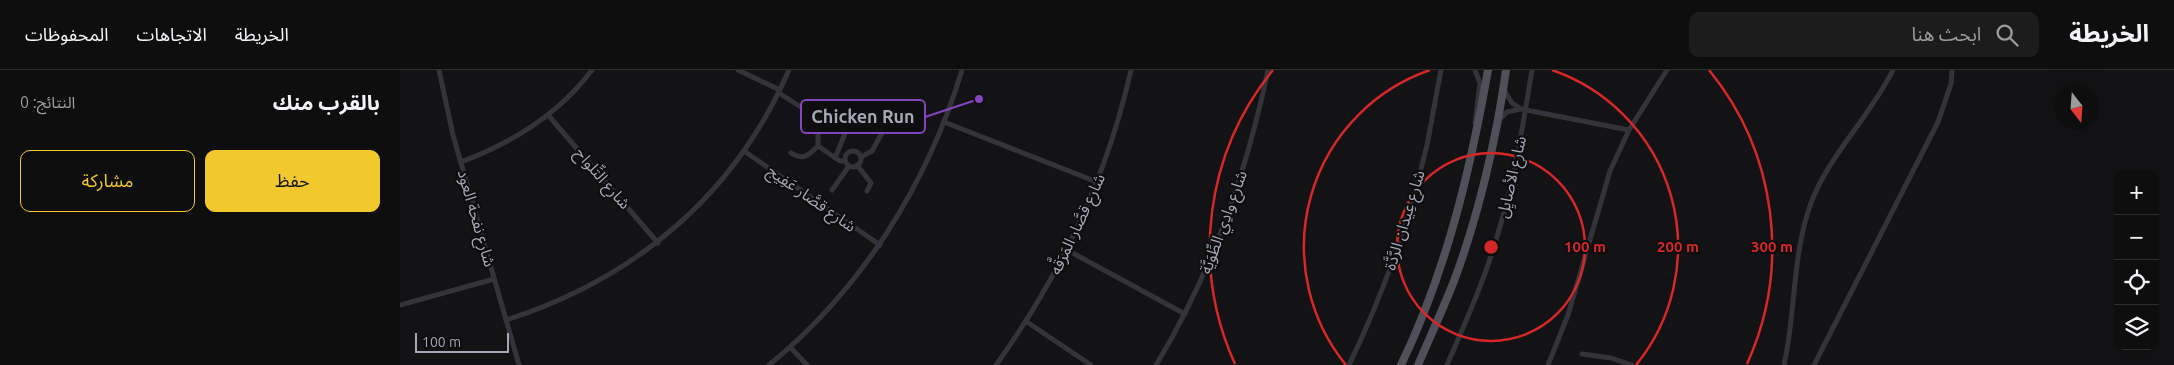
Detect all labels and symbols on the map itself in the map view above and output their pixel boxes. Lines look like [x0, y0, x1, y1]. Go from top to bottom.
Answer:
north arrow [2054, 85, 2099, 130]
callout: Chicken Run [801, 100, 925, 133]
text: Chicken Run [811, 106, 915, 126]
street label: شارع الأصايِل [1493, 134, 1533, 221]
street label: شارع التِّلواح [569, 143, 635, 215]
street label: شارع قصَّار عَفِيج [762, 161, 860, 238]
street label: شارع نفحة العود [451, 167, 499, 270]
street label: شارع وادِي الطِّوَيَّة [1196, 168, 1254, 278]
street label: شارع عِيدان الرَّدَّة [1380, 168, 1432, 273]
street label: شارع قصَّار المَرَقَّه [1042, 169, 1112, 279]
centre of rings [1482, 238, 1500, 256]
text: 100 m [1564, 238, 1606, 255]
text: 200 m [1657, 238, 1699, 255]
text: 300 m [1751, 238, 1793, 255]
scale bar [415, 330, 509, 353]

